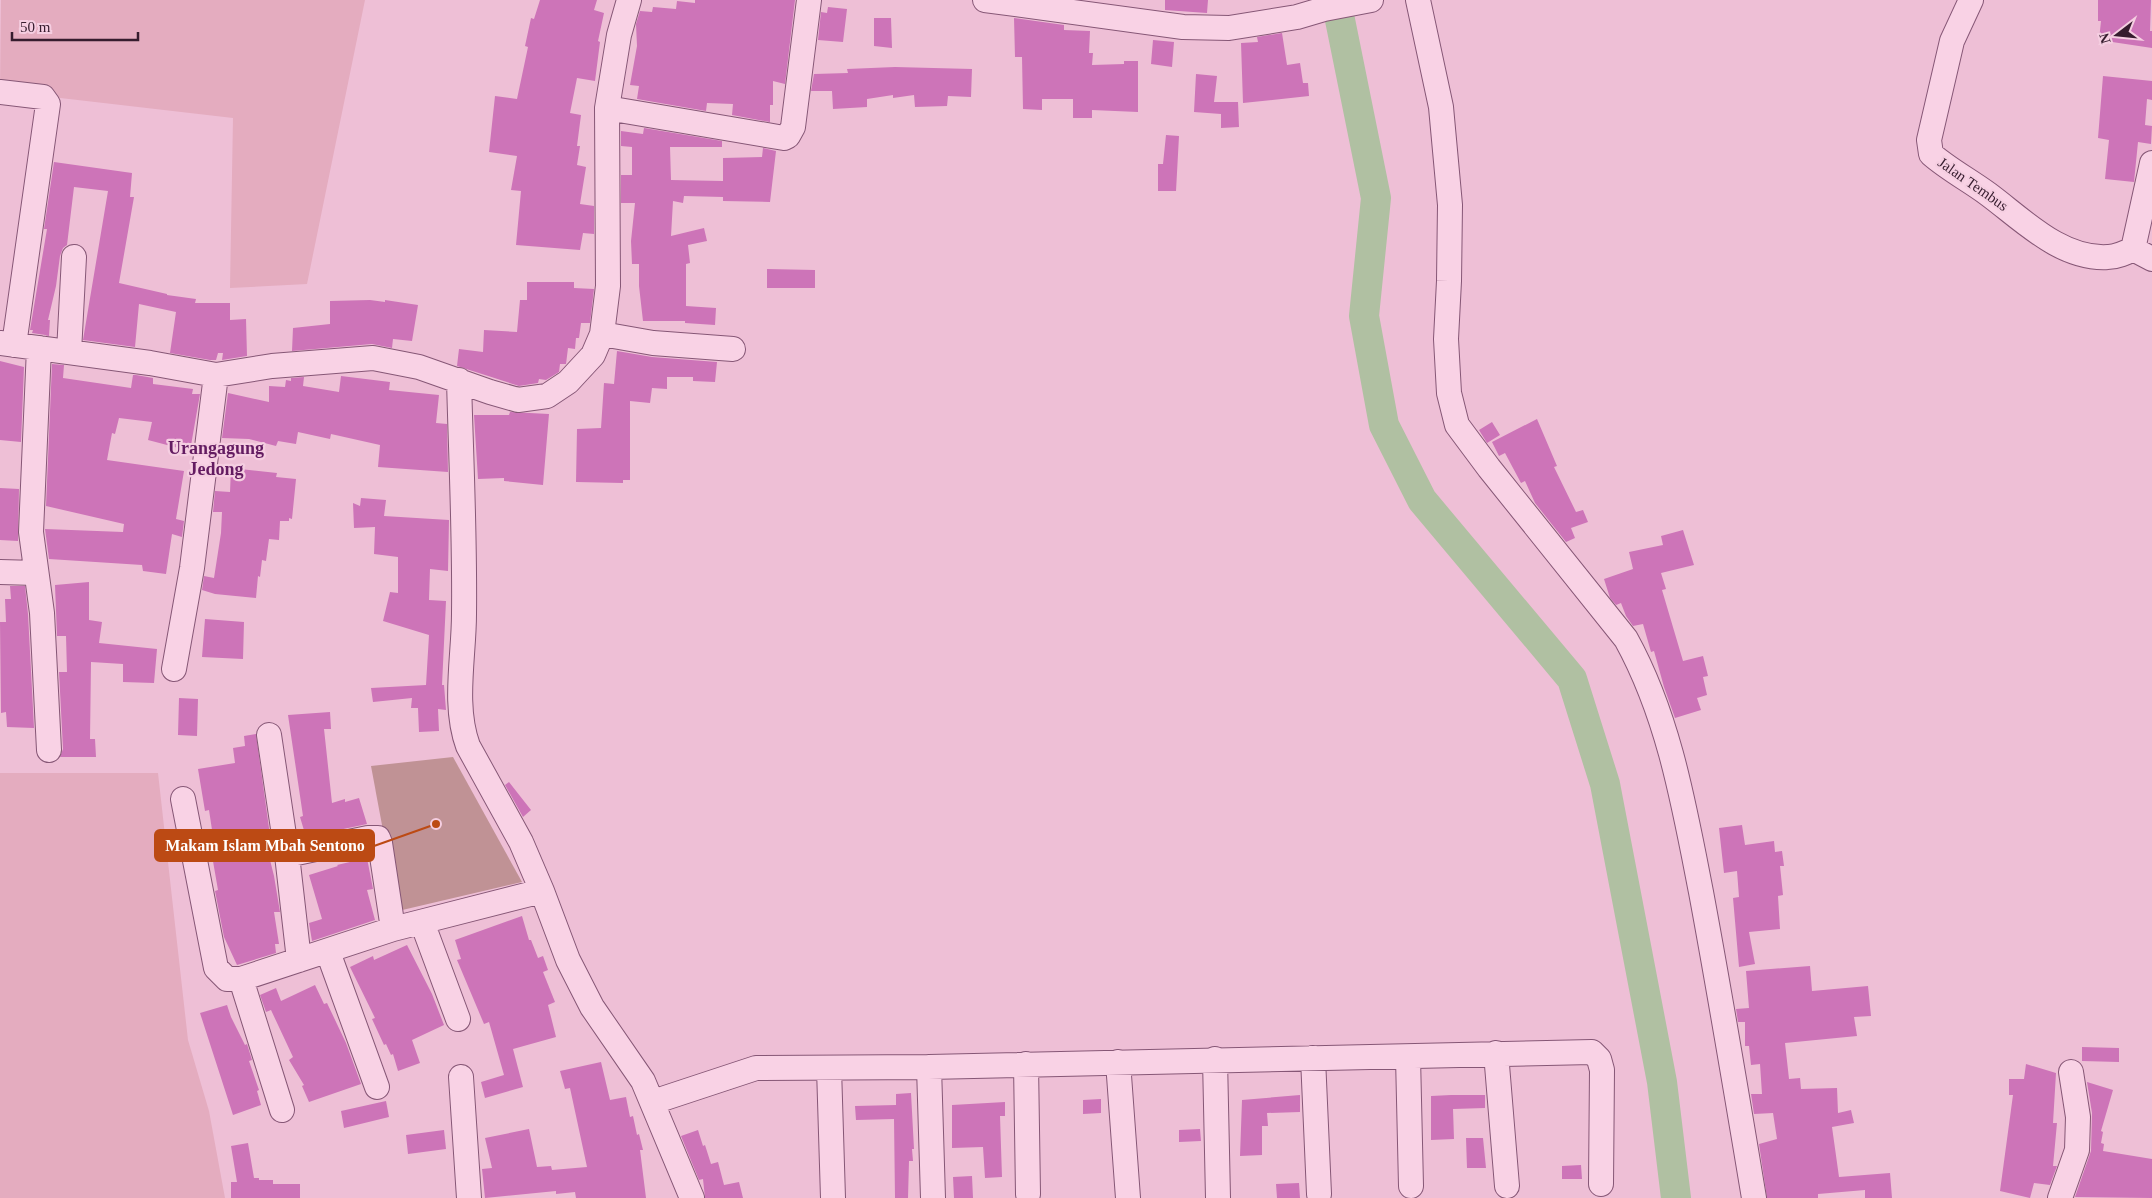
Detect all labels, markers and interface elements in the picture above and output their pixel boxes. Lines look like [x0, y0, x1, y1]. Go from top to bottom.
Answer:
scale bar [12, 10, 139, 42]
north arrow [2092, 10, 2142, 60]
text: 50 m [20, 19, 51, 35]
text: N [2096, 32, 2114, 45]
street label: Jalan Tembus [1935, 154, 2011, 214]
district label: Urangagung Jedong [168, 438, 264, 479]
callout: Makam Islam Mbah Sentono [155, 830, 374, 861]
text: Makam Islam Mbah Sentono [165, 837, 365, 854]

